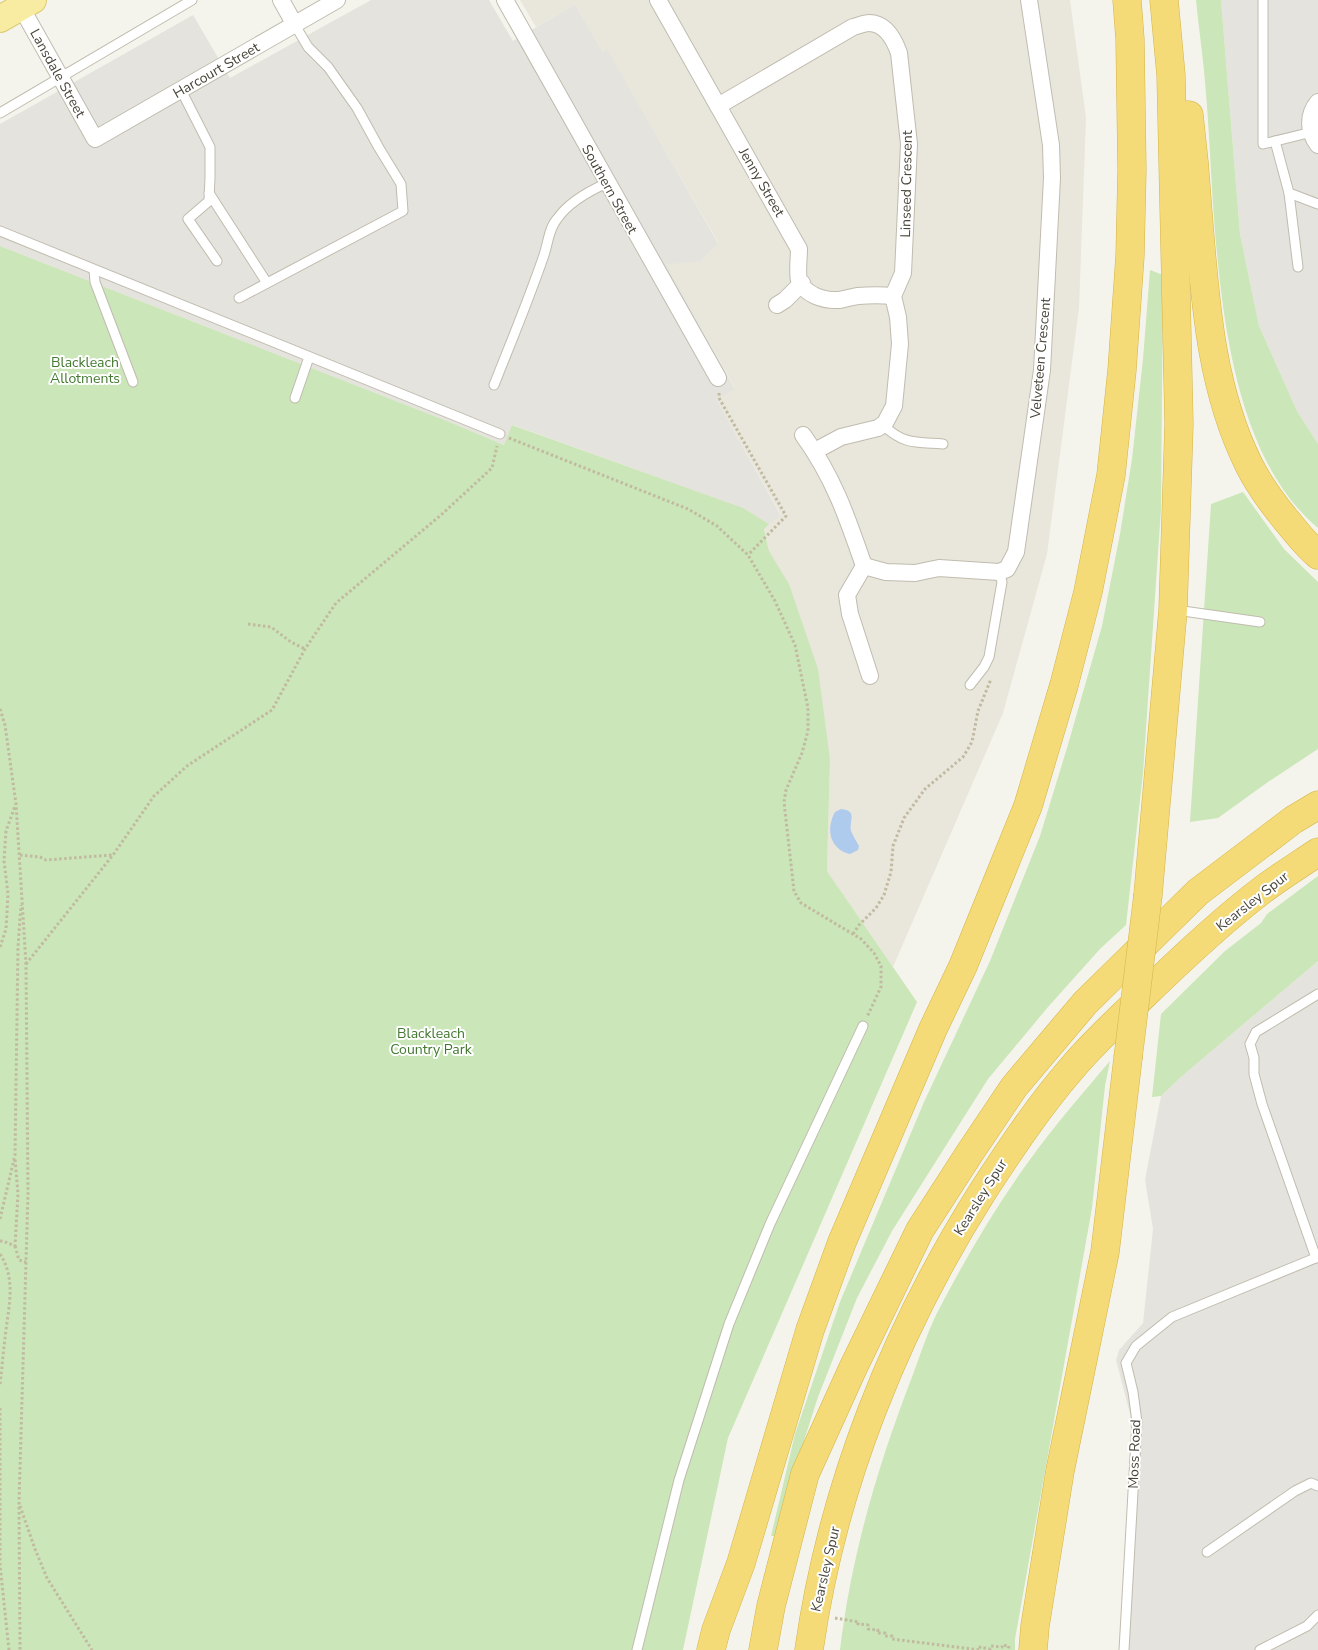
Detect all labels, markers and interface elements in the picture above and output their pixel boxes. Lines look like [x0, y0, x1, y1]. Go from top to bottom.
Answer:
street label: Lansdale Street [25, 26, 90, 121]
street label: Harcourt Street [169, 38, 263, 103]
street label: Linseed Crescent [896, 130, 917, 238]
street label: Southern Street [577, 141, 642, 237]
street label: Jenny Street [734, 143, 789, 220]
street label: Velveteen Crescent [1026, 297, 1055, 420]
park label: Blackleach Allotments [50, 353, 120, 388]
street label: Kearsley Spur [1212, 867, 1292, 936]
park label: Blackleach Country Park [390, 1024, 473, 1059]
street label: Kearsley Spur [949, 1155, 1012, 1239]
street label: Moss Road [1124, 1419, 1145, 1489]
street label: Kearsley Spur [806, 1525, 845, 1614]

